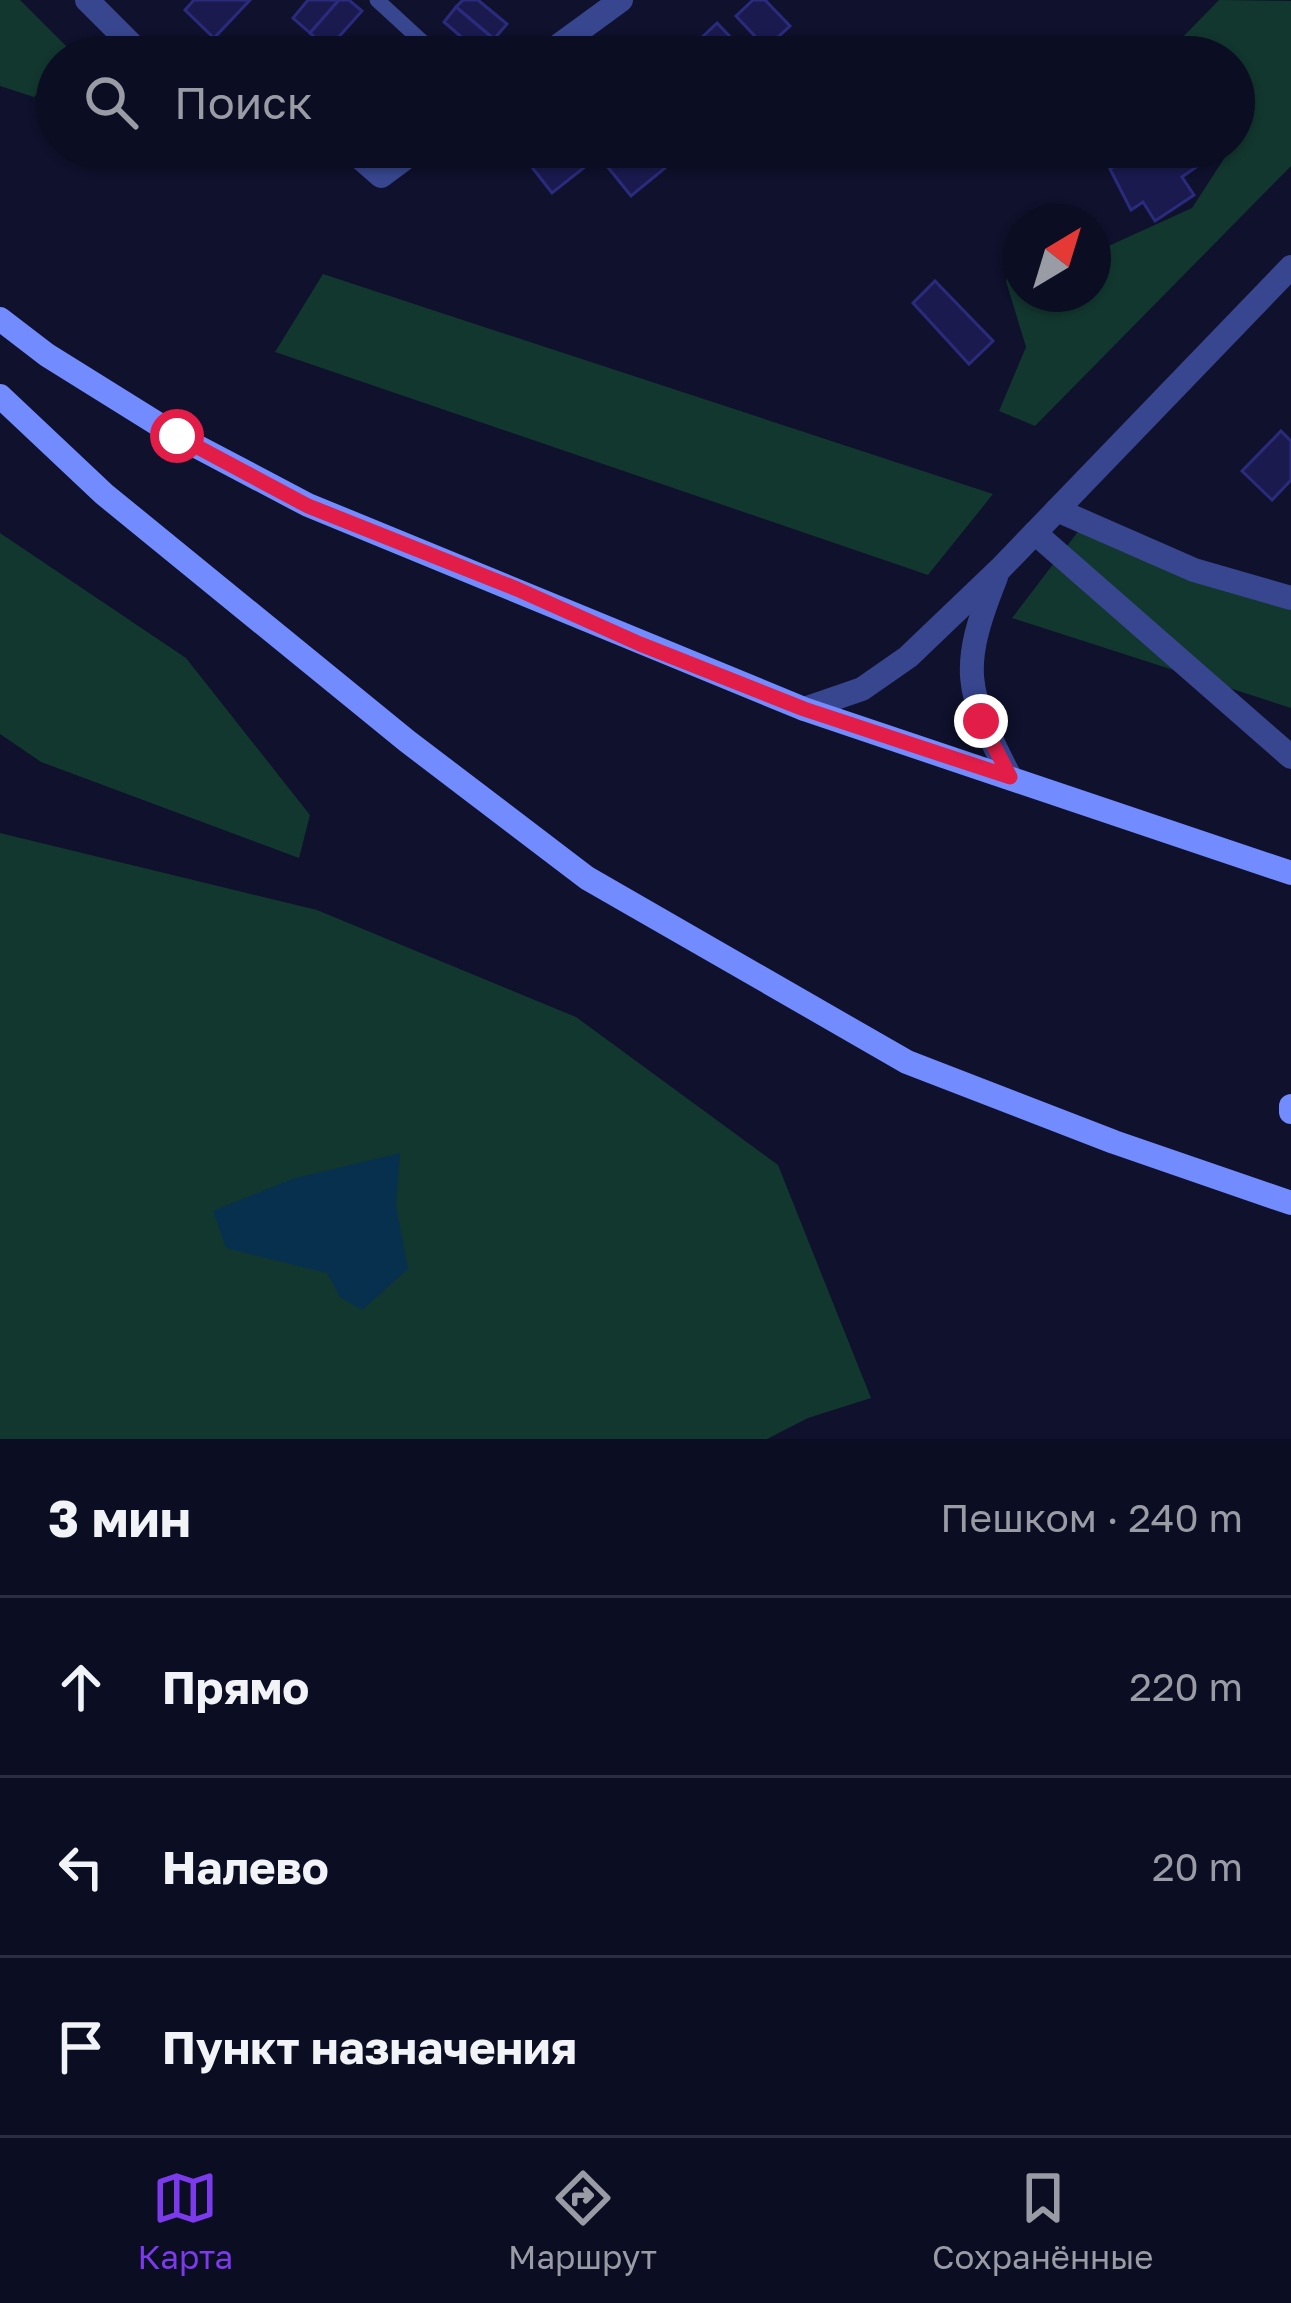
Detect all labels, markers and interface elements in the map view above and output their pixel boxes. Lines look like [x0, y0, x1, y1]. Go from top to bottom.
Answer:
search box [36, 36, 1255, 168]
icon: search [78, 69, 144, 135]
text: Поиск [174, 75, 313, 129]
north arrow [1003, 204, 1111, 312]
route start [150, 409, 204, 463]
route end [954, 694, 1008, 748]
text: 3 мин [48, 1487, 191, 1548]
text: Пешком · 240 m [940, 1494, 1243, 1541]
icon: ahead [48, 1654, 114, 1720]
text: Прямо [162, 1660, 309, 1714]
text: 220 m [1129, 1663, 1243, 1710]
icon: left [48, 1834, 114, 1900]
text: Налево [162, 1840, 329, 1894]
text: 20 m [1152, 1843, 1243, 1890]
icon: arrive [48, 2014, 114, 2080]
text: Пункт назначения [162, 2020, 577, 2074]
tab: Карта [138, 2165, 233, 2276]
tab: Маршрут [508, 2165, 657, 2276]
tab: Сохранённые [932, 2165, 1153, 2276]

